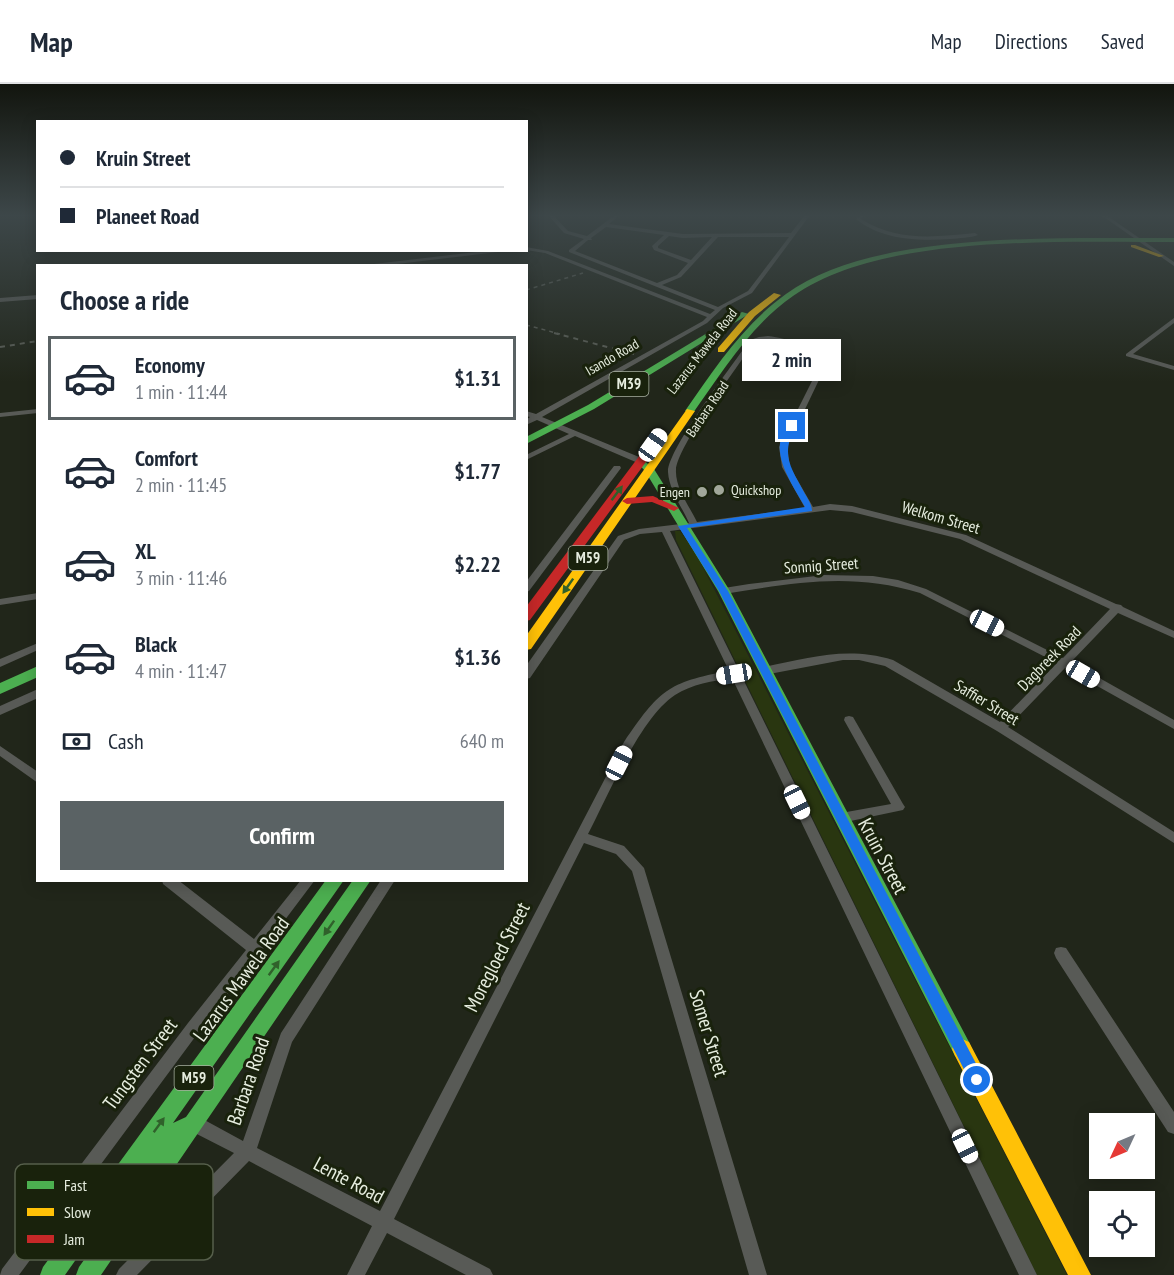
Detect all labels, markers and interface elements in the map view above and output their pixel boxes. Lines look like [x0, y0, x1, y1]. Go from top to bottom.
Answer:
text: Map [30, 23, 73, 60]
text: Map [931, 28, 962, 55]
text: Directions [995, 28, 1068, 55]
text: Saved [1101, 28, 1144, 55]
text: Kruin Street [96, 144, 190, 172]
text: Planeet Road [96, 202, 199, 230]
text: Choose a ride [60, 283, 189, 317]
street label: Lazarus Mawela Road [663, 305, 741, 397]
street label: Isando Road [582, 335, 642, 379]
callout: 2 min [742, 339, 842, 381]
text: 2 min [771, 347, 812, 373]
icon: car [63, 351, 117, 405]
text: Economy [135, 351, 205, 379]
text: $1.31 [454, 364, 501, 392]
road number: M39 [610, 372, 648, 396]
street label: Barbara Road [682, 377, 732, 441]
text: 1 min · 11:44 [135, 379, 227, 405]
route end [778, 412, 805, 439]
car [635, 425, 671, 465]
icon: car [63, 444, 117, 498]
text: Comfort [135, 444, 198, 472]
text: $1.77 [454, 457, 501, 485]
text: 2 min · 11:45 [135, 472, 227, 498]
place label: Quickshop [731, 481, 781, 499]
place label: Engen [660, 483, 690, 501]
marker: Quickshop [712, 483, 726, 497]
one-way arrow [611, 485, 624, 501]
marker: Engen [695, 485, 709, 499]
street label: Welkom Street [900, 496, 983, 538]
icon: car [63, 537, 117, 591]
text: XL [135, 537, 156, 565]
road number: M59 [568, 546, 608, 570]
text: $2.22 [454, 550, 501, 578]
street label: Sonnig Street [783, 552, 860, 578]
text: 3 min · 11:46 [135, 565, 227, 591]
one-way arrow [562, 578, 574, 594]
car [967, 607, 1007, 639]
street label: Dagbreek Road [1013, 621, 1085, 695]
icon: car [63, 630, 117, 684]
text: Black [135, 630, 177, 658]
text: $1.36 [454, 643, 501, 671]
car [1063, 657, 1103, 691]
text: 4 min · 11:47 [135, 658, 227, 684]
car [715, 662, 753, 686]
street label: Saffier Street [951, 675, 1023, 729]
icon: cash [60, 725, 93, 758]
text: Cash [108, 727, 144, 755]
text: 640 m [460, 728, 504, 754]
car [603, 743, 635, 783]
car [781, 782, 813, 822]
button: Confirm [60, 801, 504, 870]
street label: Kruin Street [852, 814, 914, 899]
street label: Moregloed Street [458, 897, 536, 1016]
street label: Lazarus Mawela Road [187, 911, 295, 1047]
one-way arrow [323, 920, 335, 936]
one-way arrow [268, 960, 280, 976]
street label: Somer Street [683, 986, 735, 1080]
street label: Tungsten Street [97, 1013, 183, 1115]
street label: Barbara Road [221, 1034, 275, 1128]
road number: M59 [174, 1066, 214, 1090]
route start [963, 1066, 990, 1093]
north arrow [1089, 1113, 1155, 1179]
map controls [1089, 1113, 1155, 1257]
one-way arrow [153, 1118, 165, 1134]
car [949, 1126, 981, 1166]
street label: Lente Road [309, 1151, 389, 1209]
legend [15, 1164, 213, 1260]
text: Fast [64, 1175, 87, 1195]
button: locate [1089, 1191, 1155, 1257]
text: Slow [64, 1202, 91, 1222]
text: Jam [63, 1229, 85, 1249]

